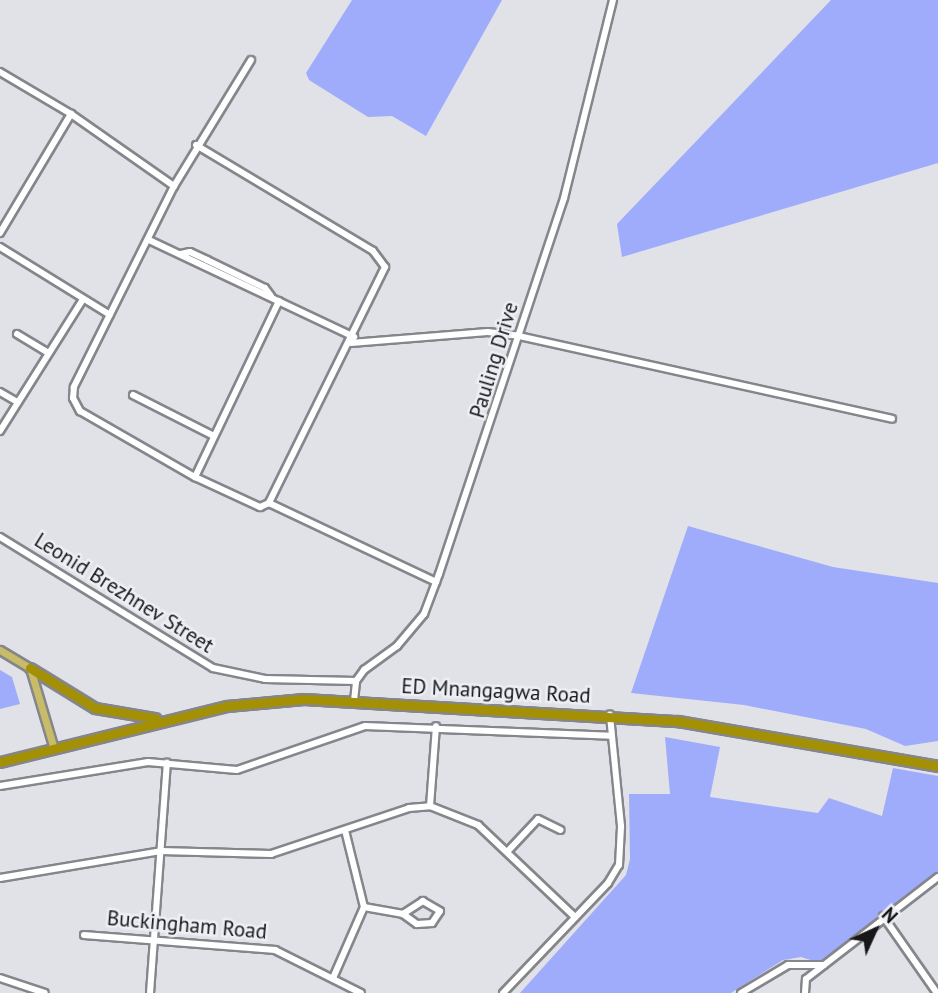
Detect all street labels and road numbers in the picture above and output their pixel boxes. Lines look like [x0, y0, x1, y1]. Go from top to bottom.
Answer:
street label: Pauling Drive [464, 299, 524, 421]
street label: Leonid Brezhnev Street [30, 527, 218, 659]
street label: ED Mnangagwa Road [401, 673, 591, 709]
street label: Buckingham Road [106, 905, 268, 945]

